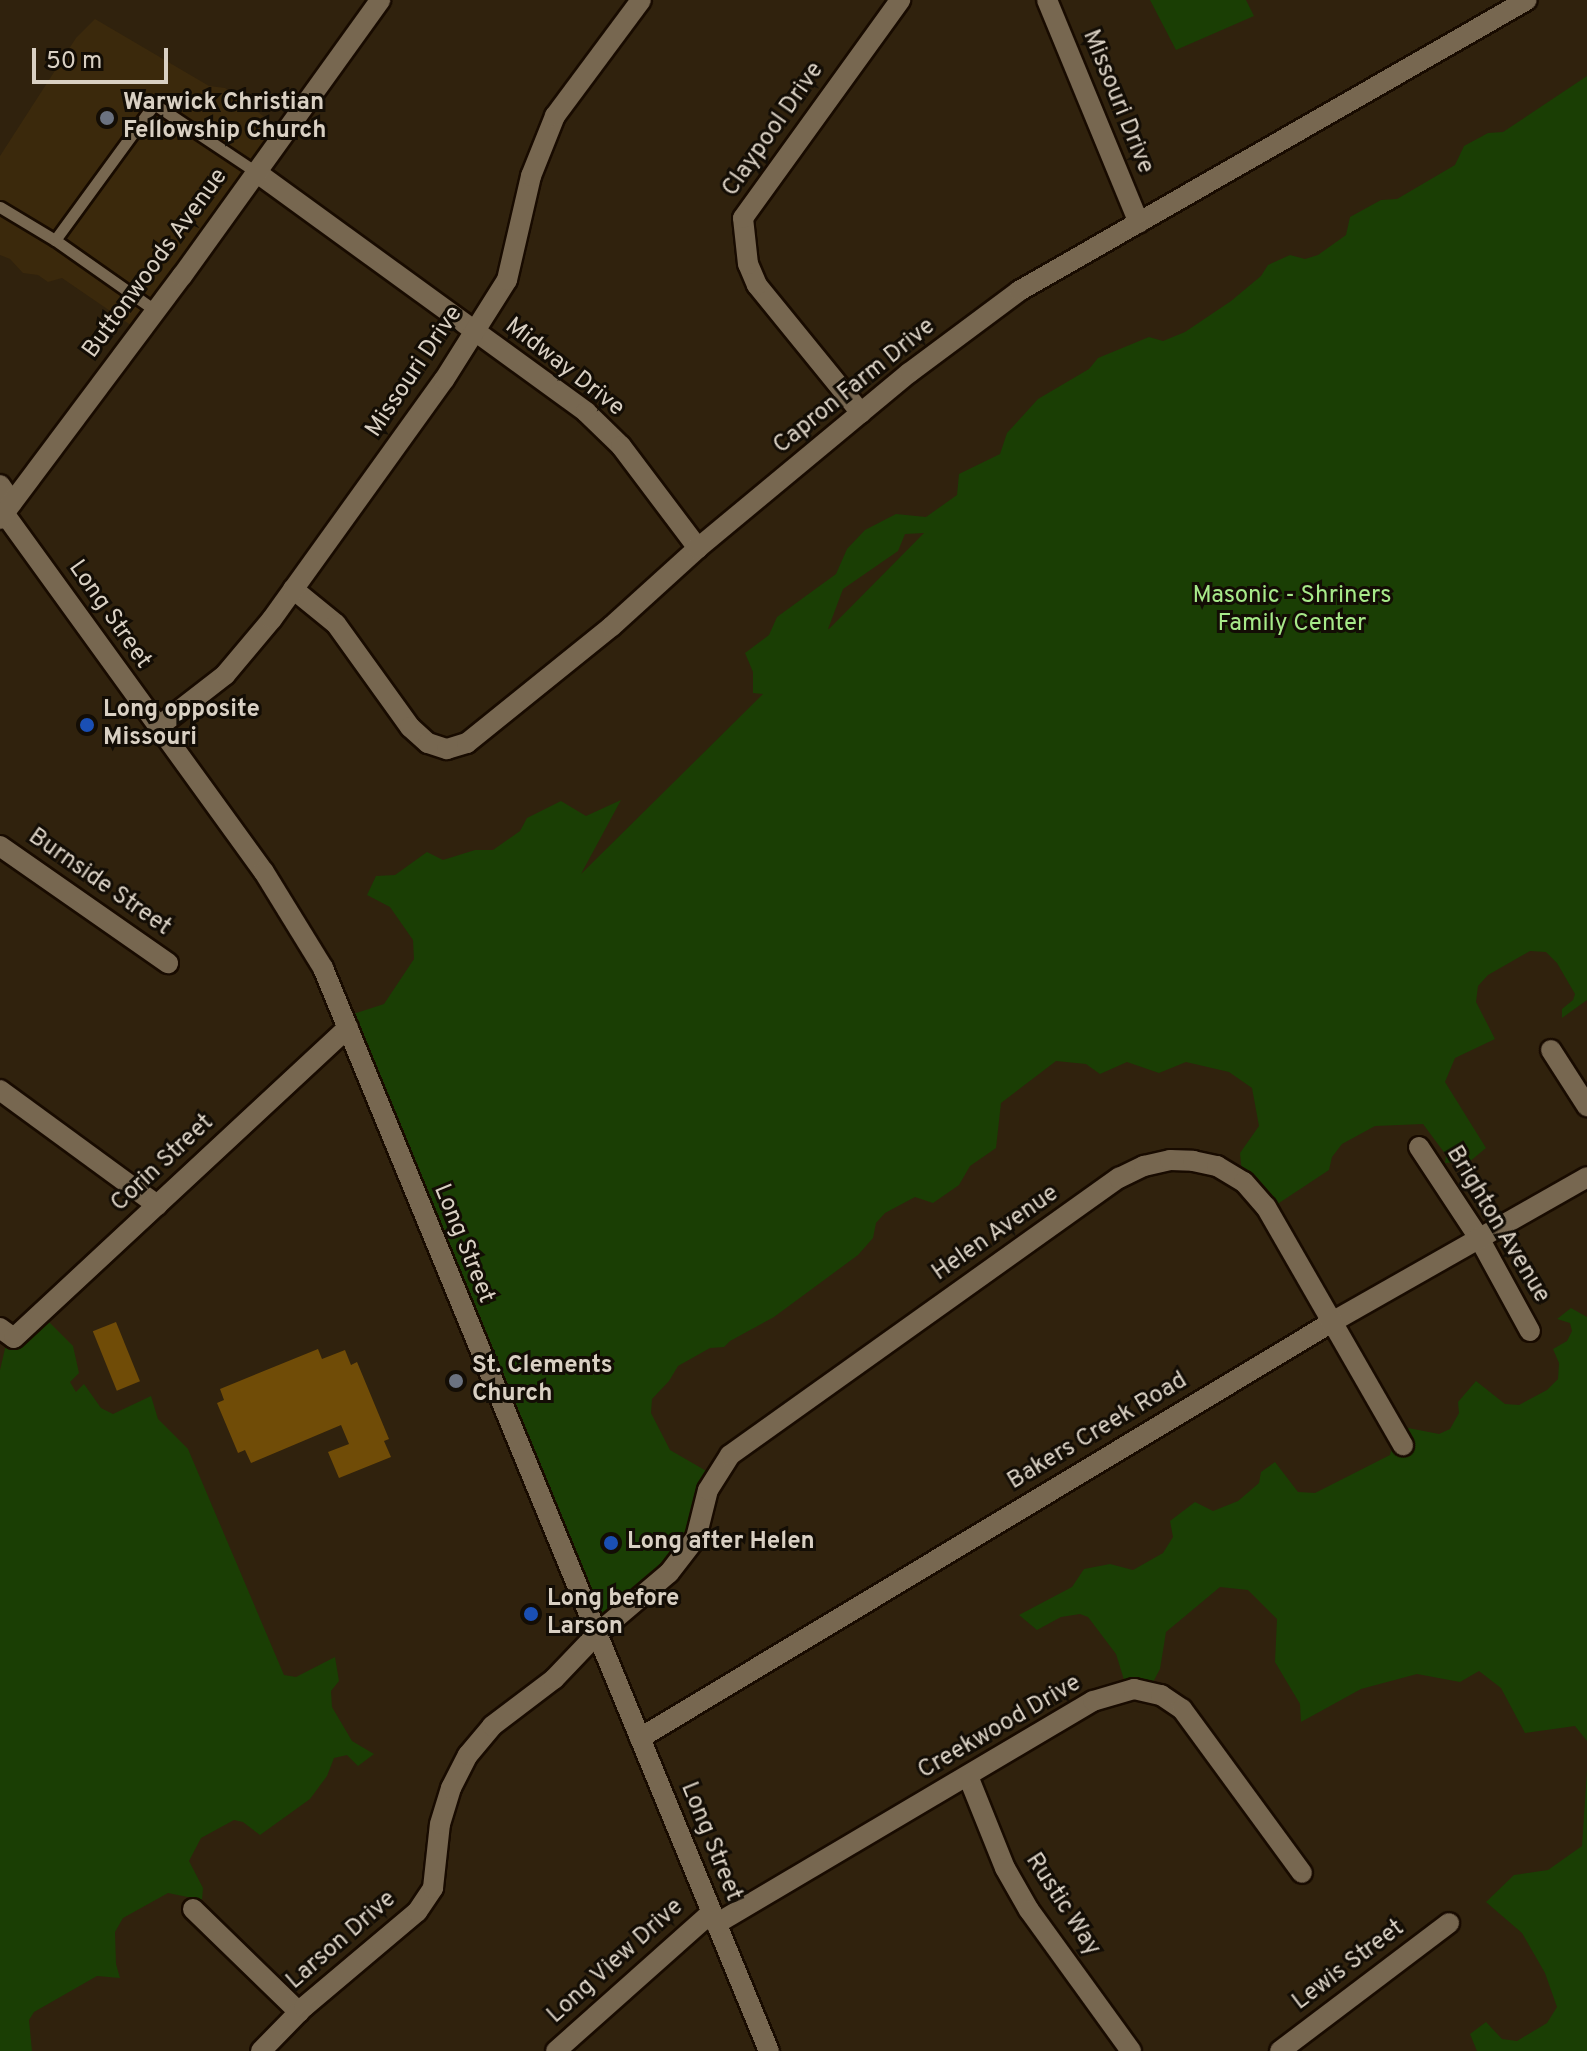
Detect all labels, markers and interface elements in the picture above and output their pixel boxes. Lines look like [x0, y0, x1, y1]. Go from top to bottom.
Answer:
street label: Missouri Drive [1075, 26, 1159, 178]
scale bar [36, 32, 172, 82]
text: 50 m [46, 47, 102, 77]
street label: Claypool Drive [717, 57, 831, 203]
place label: Warwick Christian Fellowship Church [123, 90, 327, 146]
marker: Warwick Christian Fellowship Church [98, 109, 116, 127]
street label: Buttonwoods Avenue [77, 163, 235, 365]
street label: Missouri Drive [360, 301, 470, 443]
street label: Midway Drive [499, 312, 629, 424]
street label: Capron Farm Drive [768, 313, 942, 461]
street label: Long Street [61, 555, 157, 675]
park label: Masonic - Shriners Family Center [1193, 583, 1391, 639]
place label: Long opposite Missouri [103, 697, 260, 753]
marker: Long opposite Missouri [78, 716, 96, 734]
street label: Burnside Street [22, 823, 176, 943]
street label: Corin Street [106, 1109, 220, 1219]
street label: Brighton Avenue [1439, 1141, 1555, 1309]
street label: Long Street [426, 1180, 500, 1308]
street label: Helen Avenue [927, 1180, 1065, 1288]
place label: St. Clements Church [472, 1353, 612, 1409]
street label: Bakers Creek Road [1003, 1367, 1193, 1497]
marker: St. Clements Church [447, 1372, 465, 1390]
place label: Long after Helen [627, 1529, 815, 1557]
marker: Long after Helen [602, 1534, 620, 1552]
place label: Long before Larson [547, 1586, 679, 1642]
marker: Long before Larson [522, 1605, 540, 1623]
street label: Creekwood Drive [913, 1670, 1087, 1786]
street label: Long Street [673, 1778, 747, 1906]
street label: Rustic Way [1018, 1848, 1106, 1962]
street label: Larson Drive [281, 1886, 403, 1996]
street label: Long View Drive [542, 1893, 690, 2031]
street label: Lewis Street [1287, 1915, 1411, 2017]

